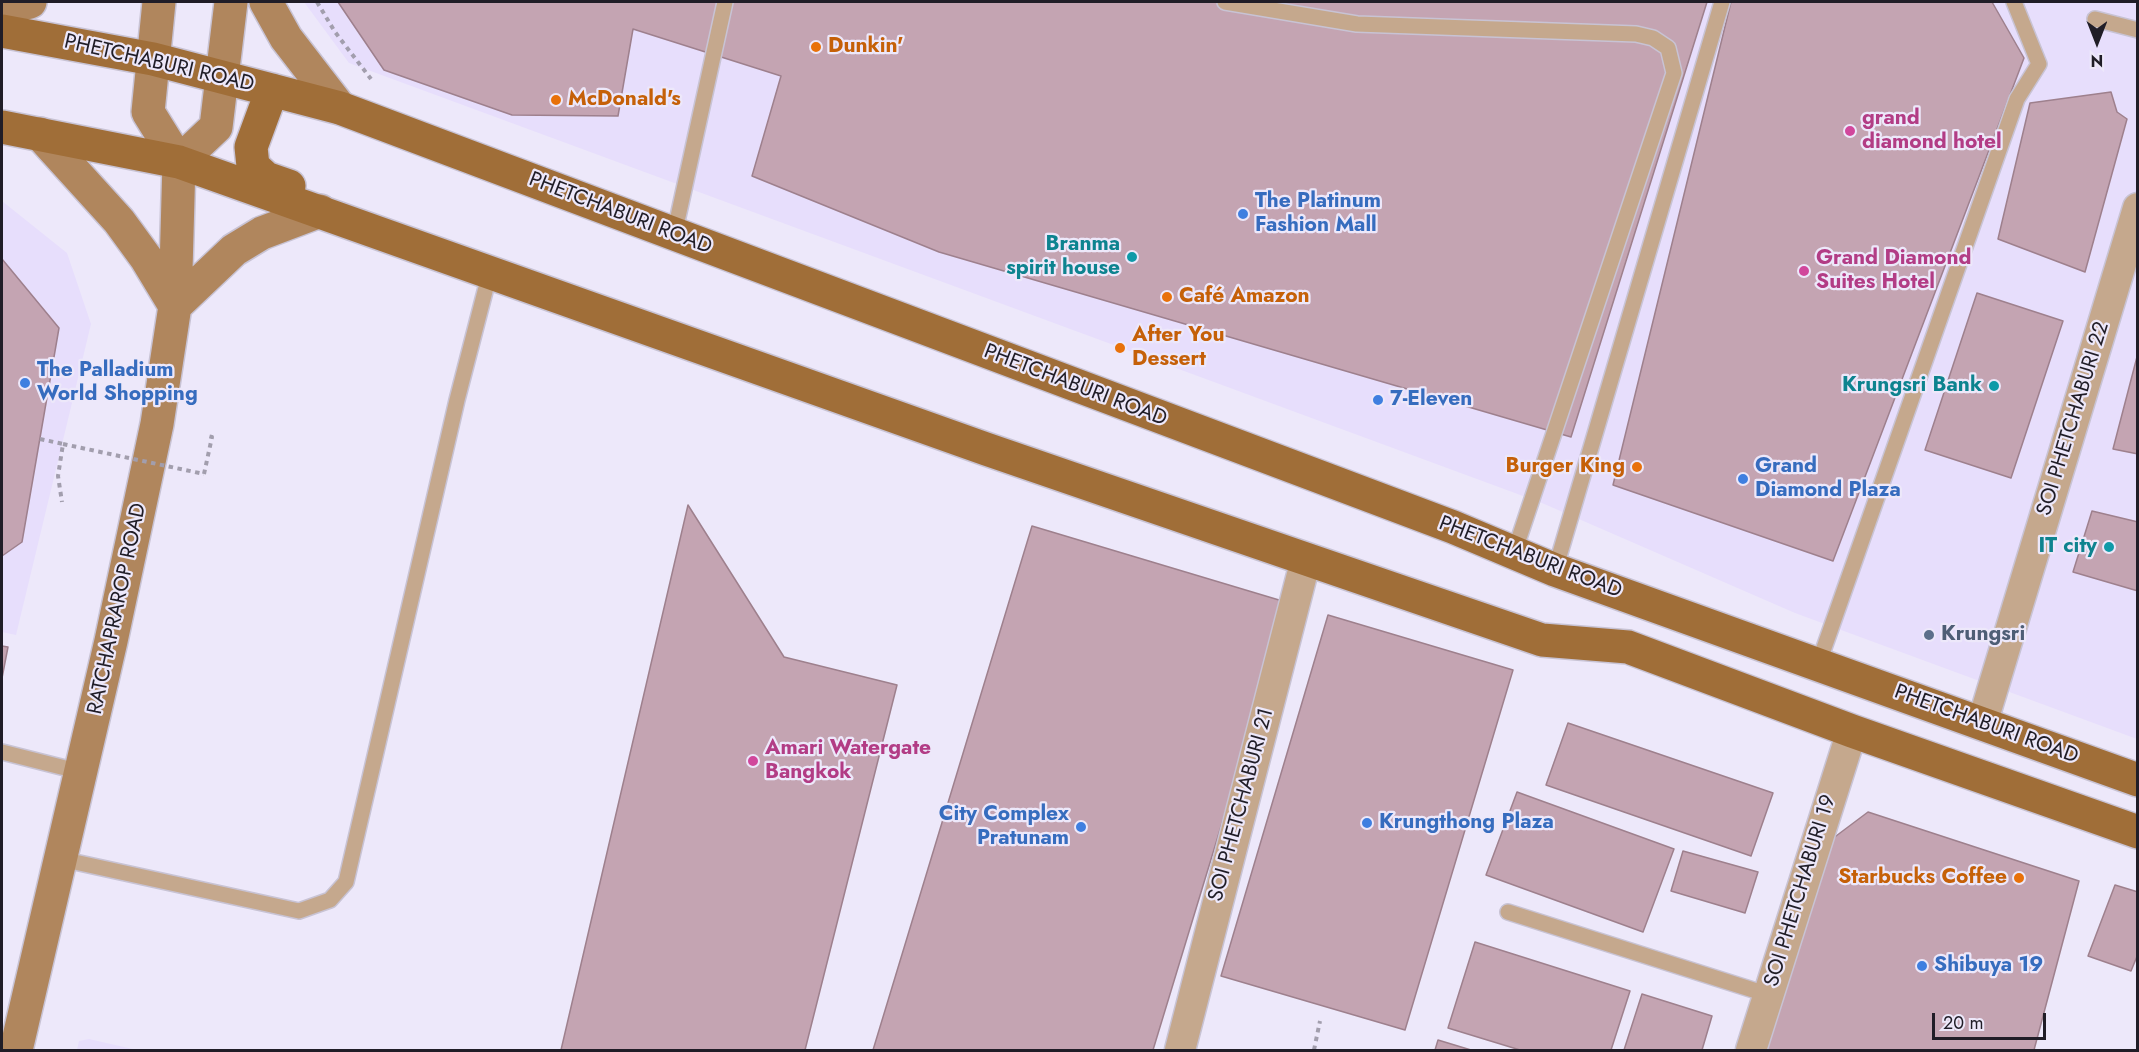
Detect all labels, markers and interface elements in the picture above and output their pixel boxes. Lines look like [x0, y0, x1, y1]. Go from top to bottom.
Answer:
north arrow [2067, 12, 2127, 72]
street label: PHETCHABURI ROAD [62, 30, 256, 98]
place label: Dunkin' [828, 34, 903, 60]
marker: Dunkin' [809, 40, 823, 54]
text: N [2091, 49, 2103, 72]
place label: McDonald's [568, 87, 681, 113]
marker: McDonald's [549, 93, 563, 107]
place label: grand diamond hotel [1862, 106, 2002, 156]
marker: grand diamond hotel [1843, 124, 1857, 138]
street label: PHETCHABURI ROAD [525, 167, 715, 261]
place label: The Platinum Fashion Mall [1255, 189, 1381, 239]
marker: The Platinum Fashion Mall [1236, 207, 1250, 221]
place label: Branma spirit house [1006, 232, 1120, 282]
place label: Grand Diamond Suites Hotel [1816, 246, 1972, 296]
marker: Branma spirit house [1125, 250, 1139, 264]
marker: Grand Diamond Suites Hotel [1797, 264, 1811, 278]
place label: Café Amazon [1179, 284, 1310, 310]
marker: Café Amazon [1160, 290, 1174, 304]
street label: SOI PHETCHABURI 22 [2032, 319, 2116, 519]
place label: After You Dessert [1132, 323, 1225, 373]
street label: PHETCHABURI ROAD [980, 339, 1170, 433]
marker: After You Dessert [1113, 341, 1127, 355]
place label: The Palladium World Shopping [37, 358, 198, 408]
place label: Krungsri Bank [1842, 373, 1982, 399]
marker: The Palladium World Shopping [18, 376, 32, 390]
marker: Krungsri Bank [1987, 379, 2001, 393]
place label: 7-Eleven [1390, 387, 1472, 413]
marker: 7-Eleven [1371, 393, 1385, 407]
place label: Burger King [1506, 454, 1625, 480]
place label: Grand Diamond Plaza [1755, 454, 1901, 504]
marker: Burger King [1630, 460, 1644, 474]
marker: Grand Diamond Plaza [1736, 472, 1750, 486]
street label: RATCHAPRAROP ROAD [83, 501, 153, 717]
street label: PHETCHABURI ROAD [1435, 511, 1625, 605]
place label: IT city [2038, 534, 2097, 560]
marker: IT city [2102, 540, 2116, 554]
place label: Krungsri [1941, 622, 2025, 648]
marker: Krungsri [1922, 628, 1936, 642]
street label: PHETCHABURI ROAD [1891, 680, 2081, 770]
street label: SOI PHETCHABURI 21 [1204, 706, 1280, 904]
place label: Amari Watergate Bangkok [765, 736, 931, 786]
marker: Amari Watergate Bangkok [746, 754, 760, 768]
street label: SOI PHETCHABURI 19 [1760, 792, 1842, 990]
place label: City Complex Pratunam [939, 802, 1069, 852]
place label: Krungthong Plaza [1379, 810, 1554, 836]
marker: Krungthong Plaza [1360, 816, 1374, 830]
marker: City Complex Pratunam [1074, 820, 1088, 834]
place label: Starbucks Coffee [1838, 865, 2007, 891]
marker: Starbucks Coffee [2012, 871, 2026, 885]
place label: Shibuya 19 [1934, 953, 2043, 979]
marker: Shibuya 19 [1915, 959, 1929, 973]
scale bar [1935, 1001, 2049, 1039]
text: 20 m [1943, 1010, 1983, 1036]

